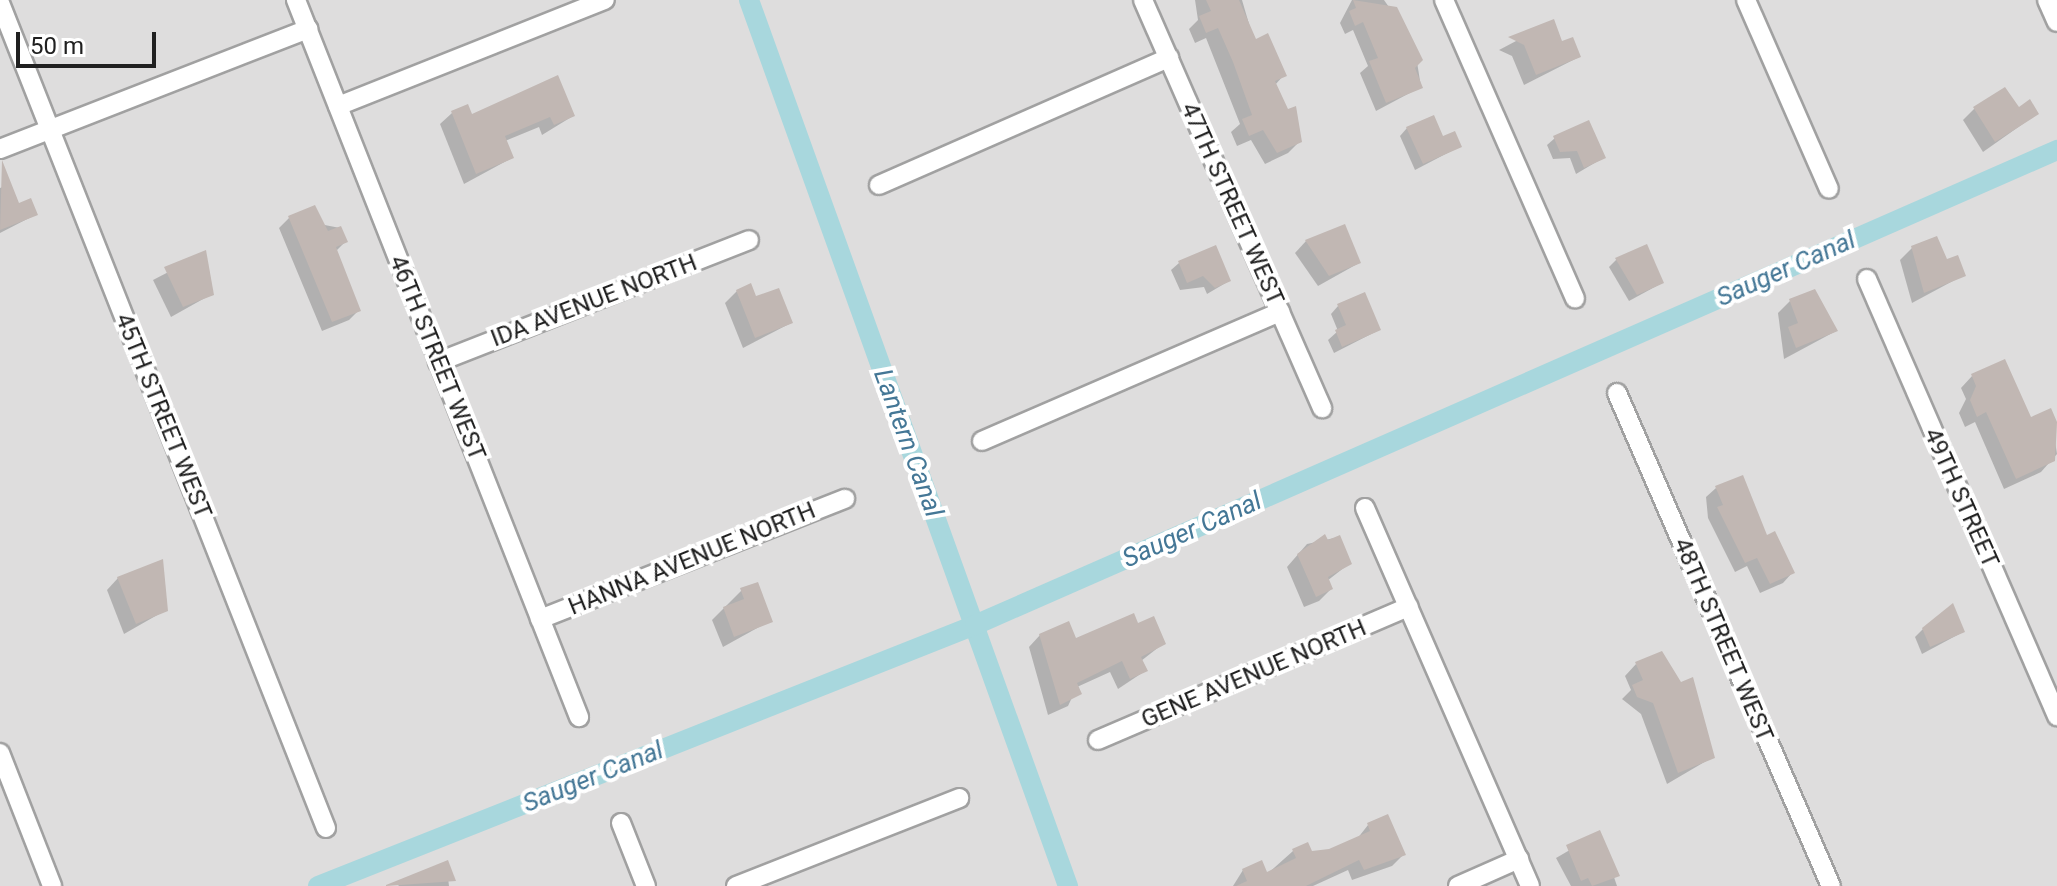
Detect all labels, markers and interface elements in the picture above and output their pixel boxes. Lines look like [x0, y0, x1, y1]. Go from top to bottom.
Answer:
scale bar [20, 16, 160, 66]
text: 50 m [30, 32, 84, 60]
street label: 47TH STREET WEST [1174, 98, 1290, 310]
water label: Sauger Canal [1712, 224, 1860, 314]
street label: IDA AVENUE NORTH [487, 248, 701, 354]
street label: 46TH STREET WEST [383, 251, 491, 465]
street label: 45TH STREET WEST [109, 309, 217, 523]
water label: Lantern Canal [867, 365, 949, 521]
street label: 49TH STREET [1917, 424, 2005, 572]
water label: Sauger Canal [1118, 485, 1266, 575]
street label: HANNA AVENUE NORTH [564, 496, 820, 622]
street label: 48TH STREET WEST [1667, 534, 1779, 746]
street label: GENE AVENUE NORTH [1137, 614, 1371, 734]
water label: Sauger Canal [518, 735, 668, 819]

